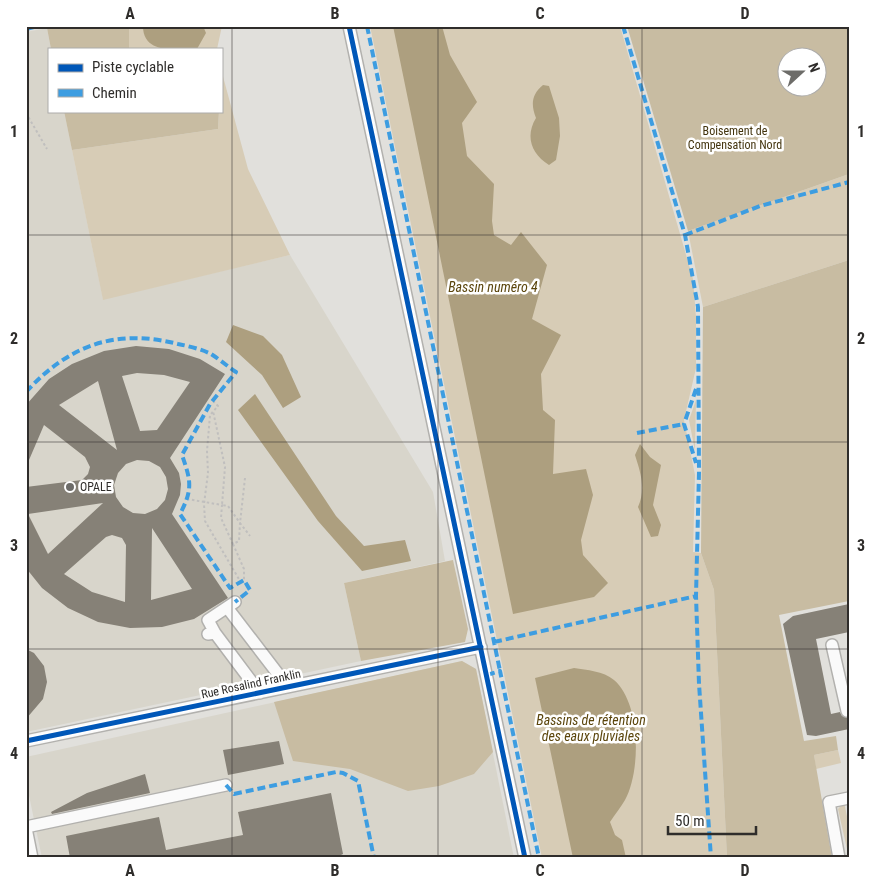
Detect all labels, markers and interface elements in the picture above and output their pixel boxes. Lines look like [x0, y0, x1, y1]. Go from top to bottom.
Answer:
text: A [125, 4, 135, 23]
text: B [331, 4, 340, 23]
text: C [535, 4, 545, 23]
text: D [740, 4, 750, 23]
legend [48, 48, 222, 112]
north arrow [778, 48, 828, 98]
text: Piste cyclable [92, 58, 174, 76]
text: N [805, 60, 823, 74]
text: Chemin [92, 84, 137, 102]
text: 1 [10, 122, 18, 141]
text: 1 [857, 122, 865, 141]
park label: Boisement de Compensation Nord [688, 124, 782, 152]
water label: Bassin numéro 4 [448, 279, 538, 295]
text: 2 [10, 329, 18, 348]
text: 2 [857, 329, 865, 348]
place label: OPALE [80, 480, 112, 494]
marker: OPALE [64, 481, 76, 493]
text: 3 [10, 536, 18, 555]
text: 3 [857, 536, 865, 555]
street label: Rue Rosalind Franklin [200, 667, 302, 701]
water label: Bassins de rétention des eaux pluviales [536, 712, 646, 744]
text: 4 [10, 744, 18, 763]
text: 4 [857, 744, 865, 763]
scale bar [668, 804, 755, 836]
text: 50 m [675, 812, 705, 830]
text: A [125, 861, 135, 880]
text: B [331, 861, 340, 880]
text: C [535, 861, 545, 880]
text: D [740, 861, 750, 880]

